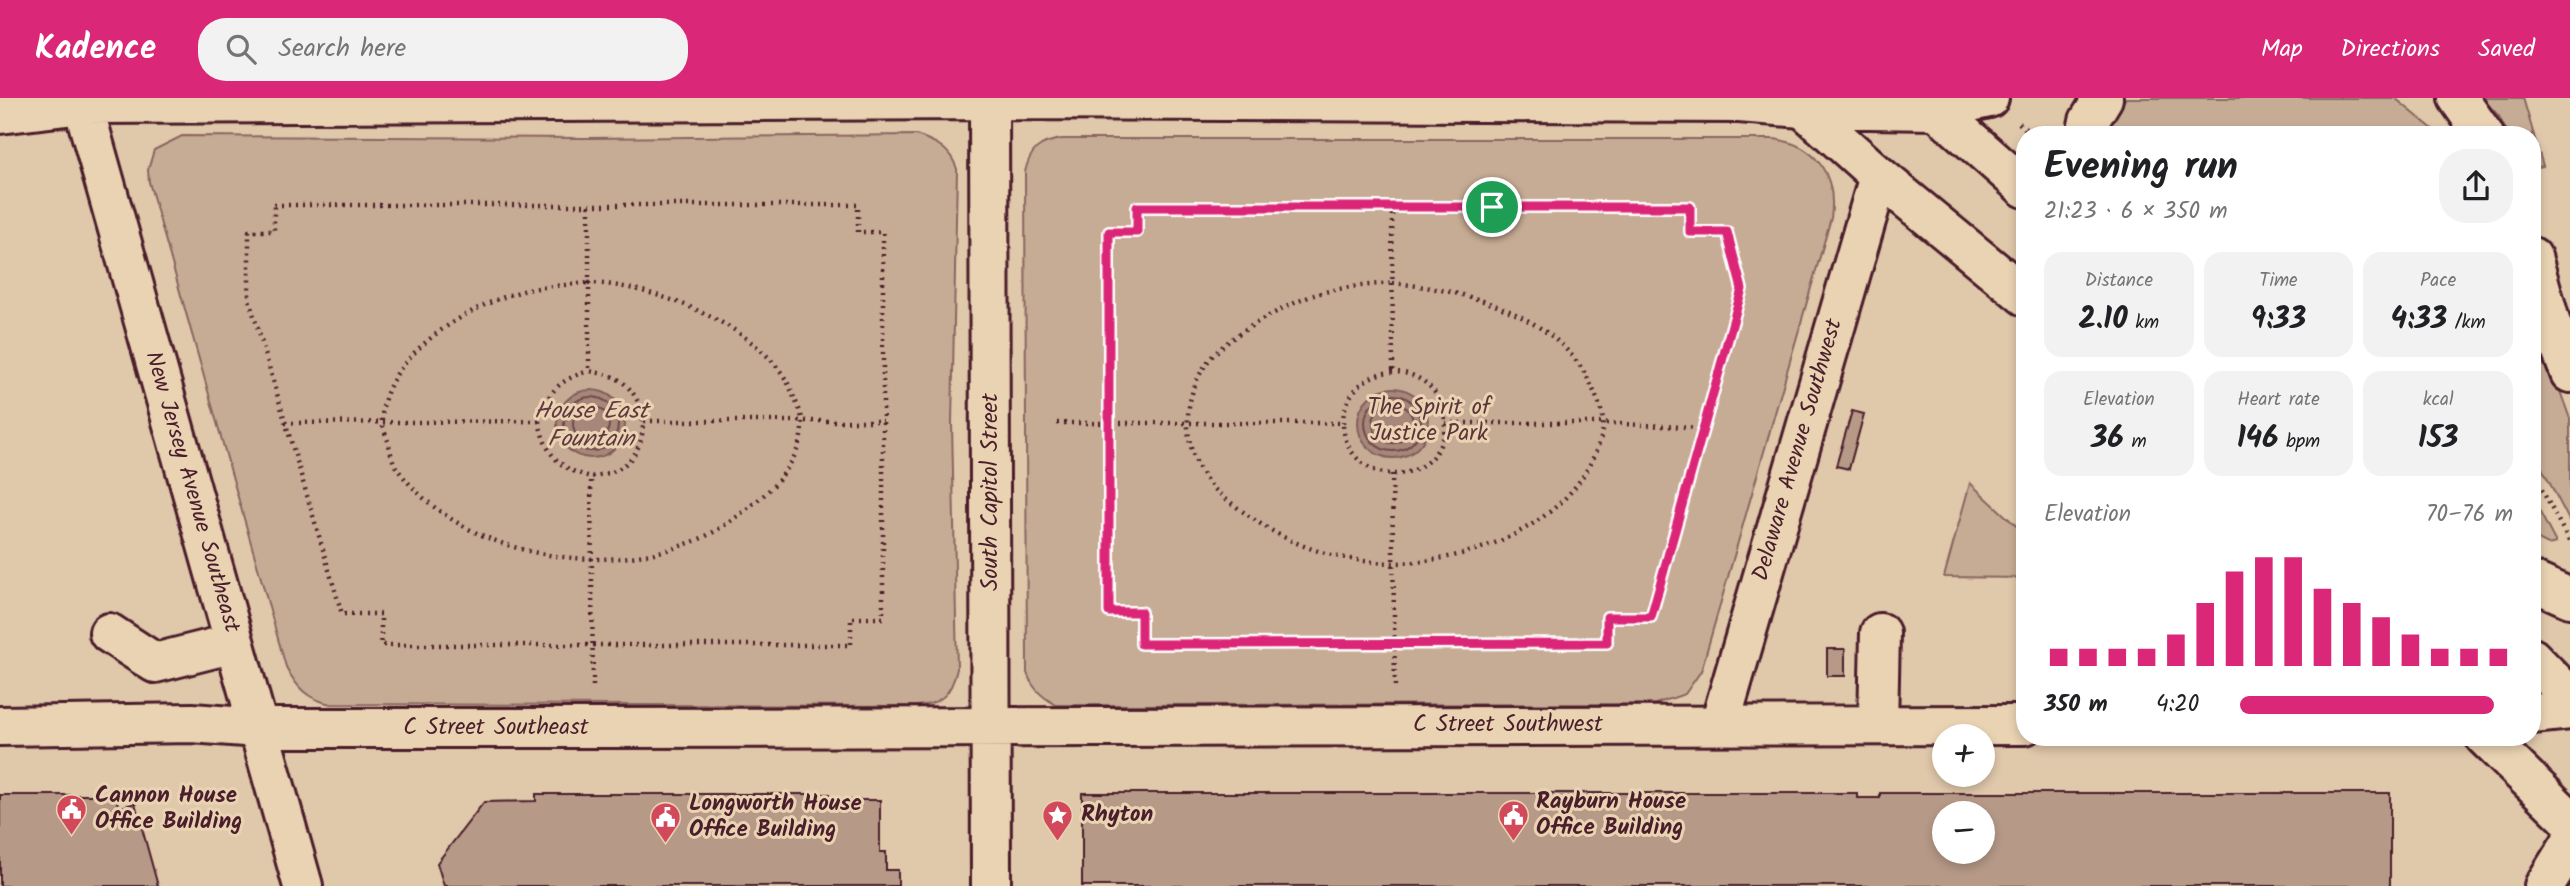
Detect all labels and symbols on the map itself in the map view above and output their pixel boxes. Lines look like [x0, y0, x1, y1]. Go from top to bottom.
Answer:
pin [1462, 177, 1522, 237]
street label: Delaware Avenue Southwest [1743, 314, 1853, 585]
street label: New Jersey Avenue Southeast [135, 347, 250, 638]
park label: The Spirit of Justice Park [1367, 390, 1493, 452]
water label: House East Fountain [534, 392, 652, 459]
street label: South Capitol Street [973, 392, 1009, 591]
street label: C Street Southwest [1413, 707, 1604, 743]
street label: C Street Southeast [403, 710, 590, 746]
place label: Cannon House Office Building [95, 778, 242, 840]
place label: Rayburn House Office Building [1536, 784, 1686, 846]
place label: Longworth House Office Building [689, 786, 862, 848]
public building icon: Cannon House Office Building [55, 792, 89, 836]
place label: Rhyton [1081, 797, 1154, 833]
place icon: Rhyton [1041, 798, 1075, 842]
public building icon: Rayburn House Office Building [1496, 798, 1530, 842]
public building icon: Longworth House Office Building [649, 800, 683, 844]

